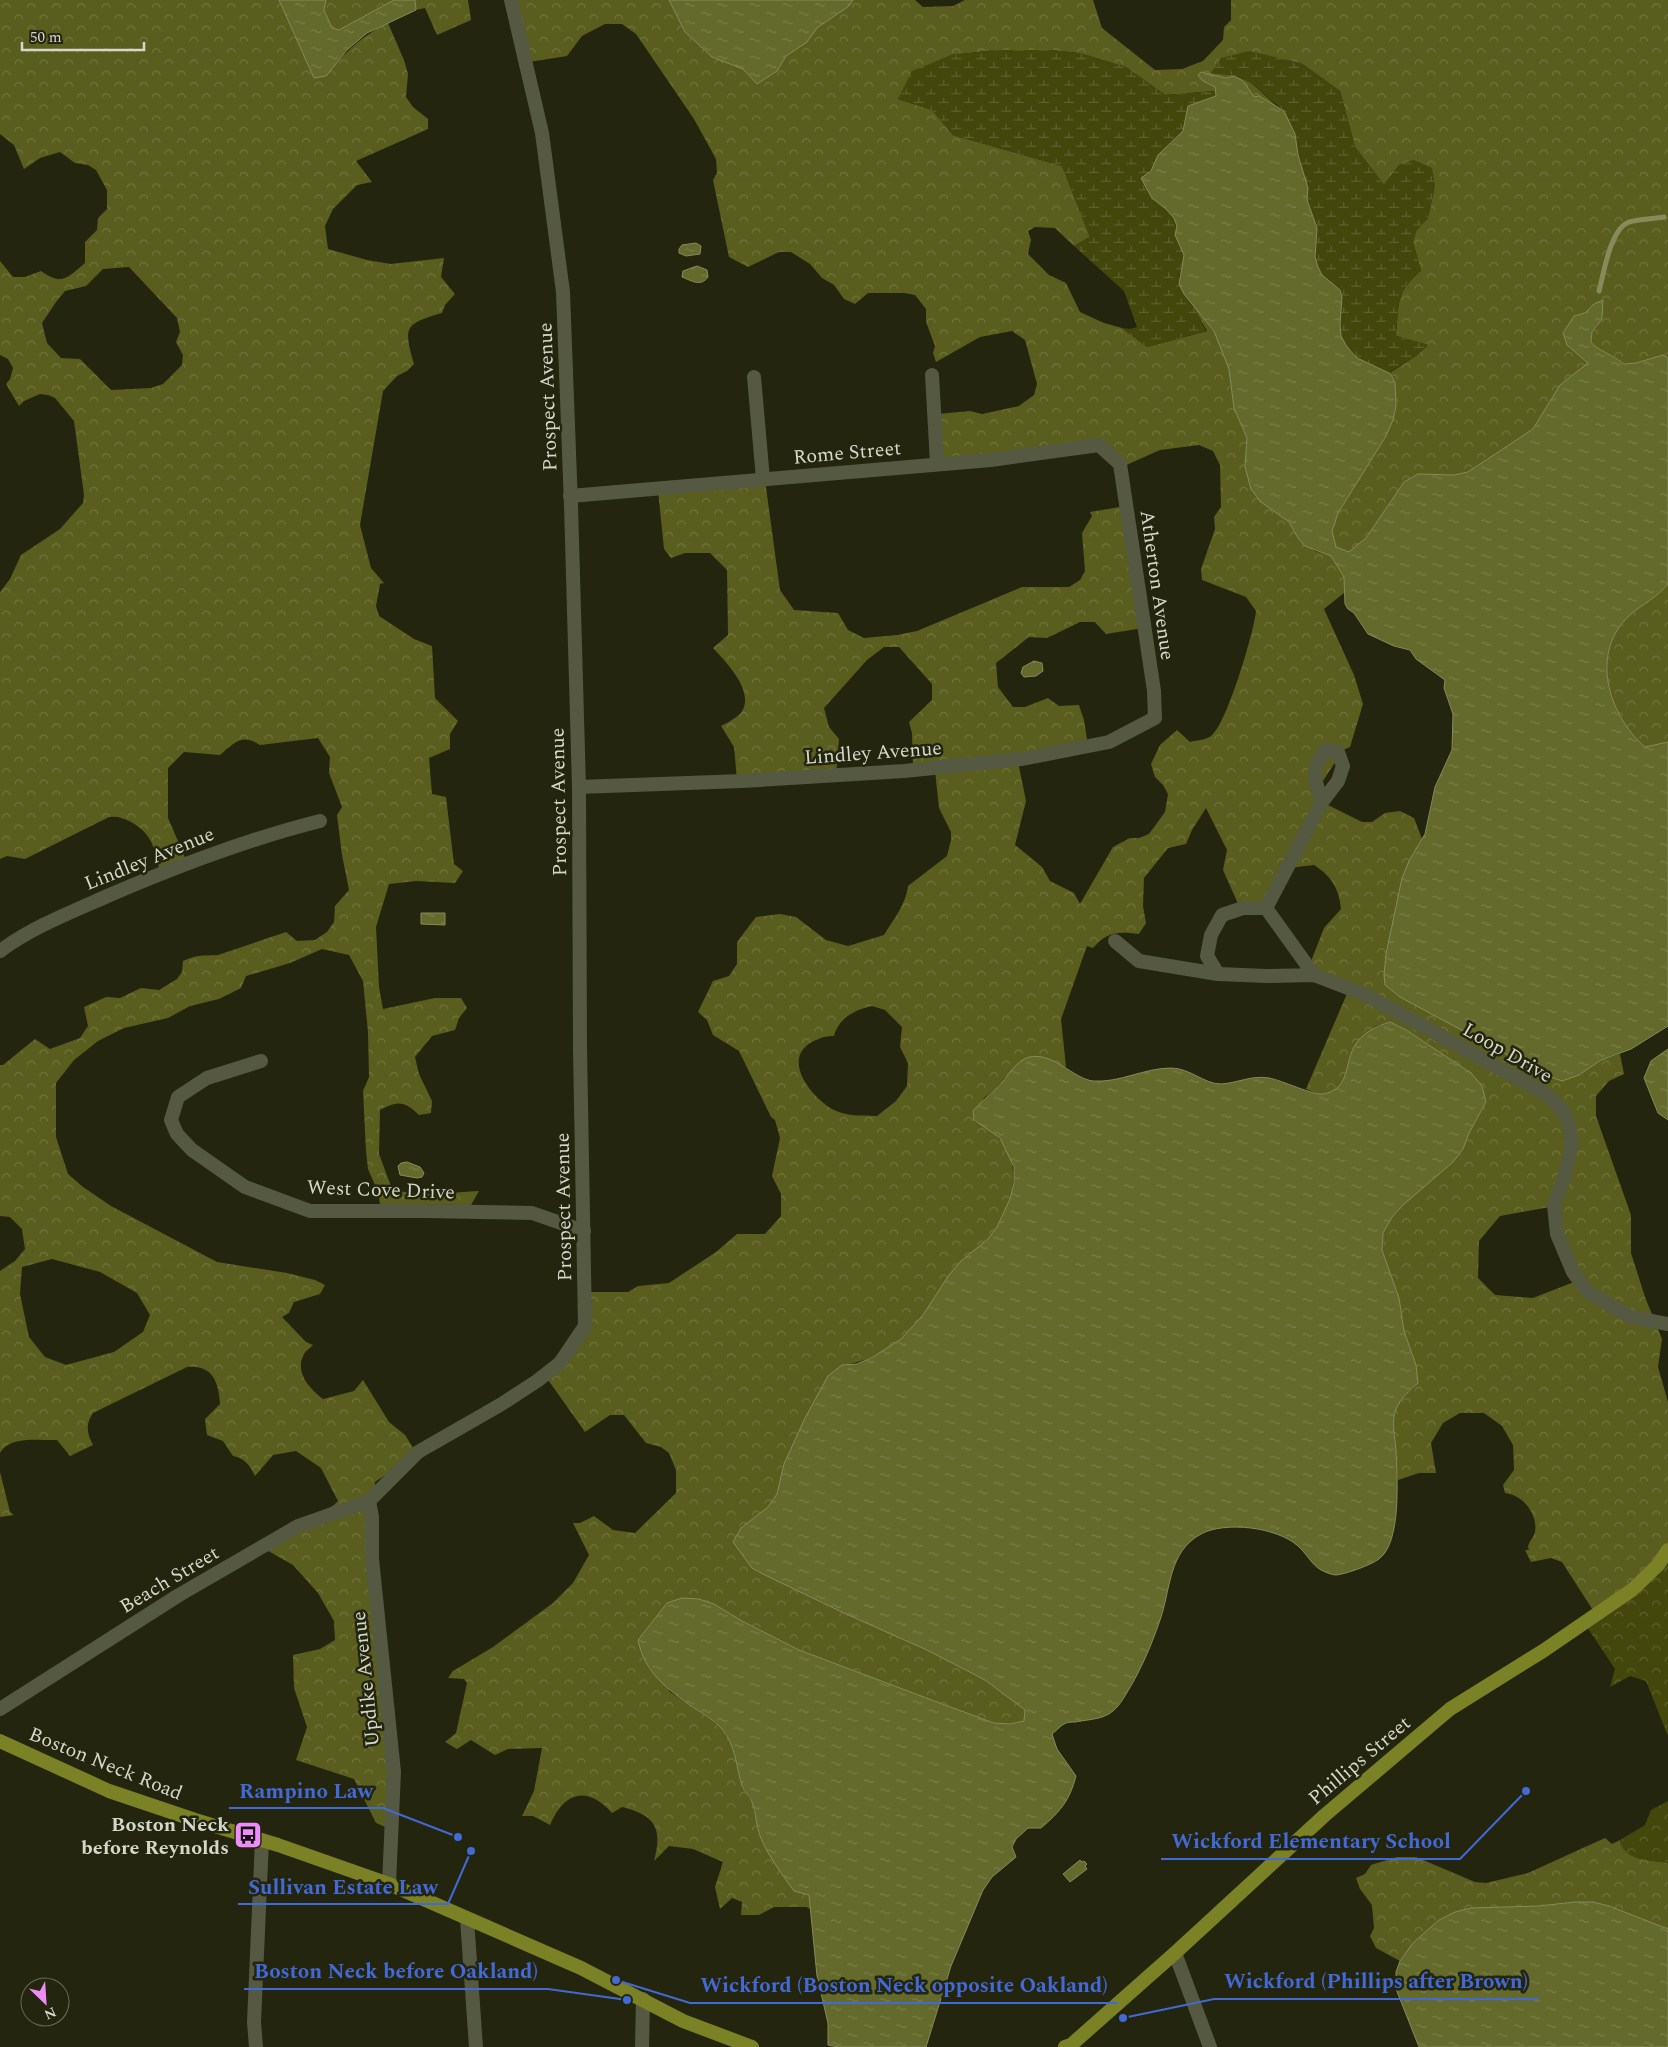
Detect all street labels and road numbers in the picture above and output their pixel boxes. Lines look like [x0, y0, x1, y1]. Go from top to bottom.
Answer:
street label: Prospect Avenue [530, 322, 566, 472]
street label: Rome Street [792, 433, 902, 473]
street label: Atherton Avenue [1132, 508, 1182, 662]
street label: Prospect Avenue [543, 727, 575, 877]
street label: Lindley Avenue [803, 733, 943, 773]
street label: Lindley Avenue [80, 819, 219, 899]
street label: Loop Drive [1457, 1015, 1558, 1091]
street label: Prospect Avenue [548, 1132, 580, 1282]
street label: West Cove Drive [306, 1172, 455, 1208]
street label: Beach Street [114, 1538, 225, 1621]
street label: Updike Avenue [344, 1610, 388, 1748]
street label: Phillips Street [1302, 1709, 1418, 1813]
street label: Boston Neck Road [24, 1719, 187, 1808]

